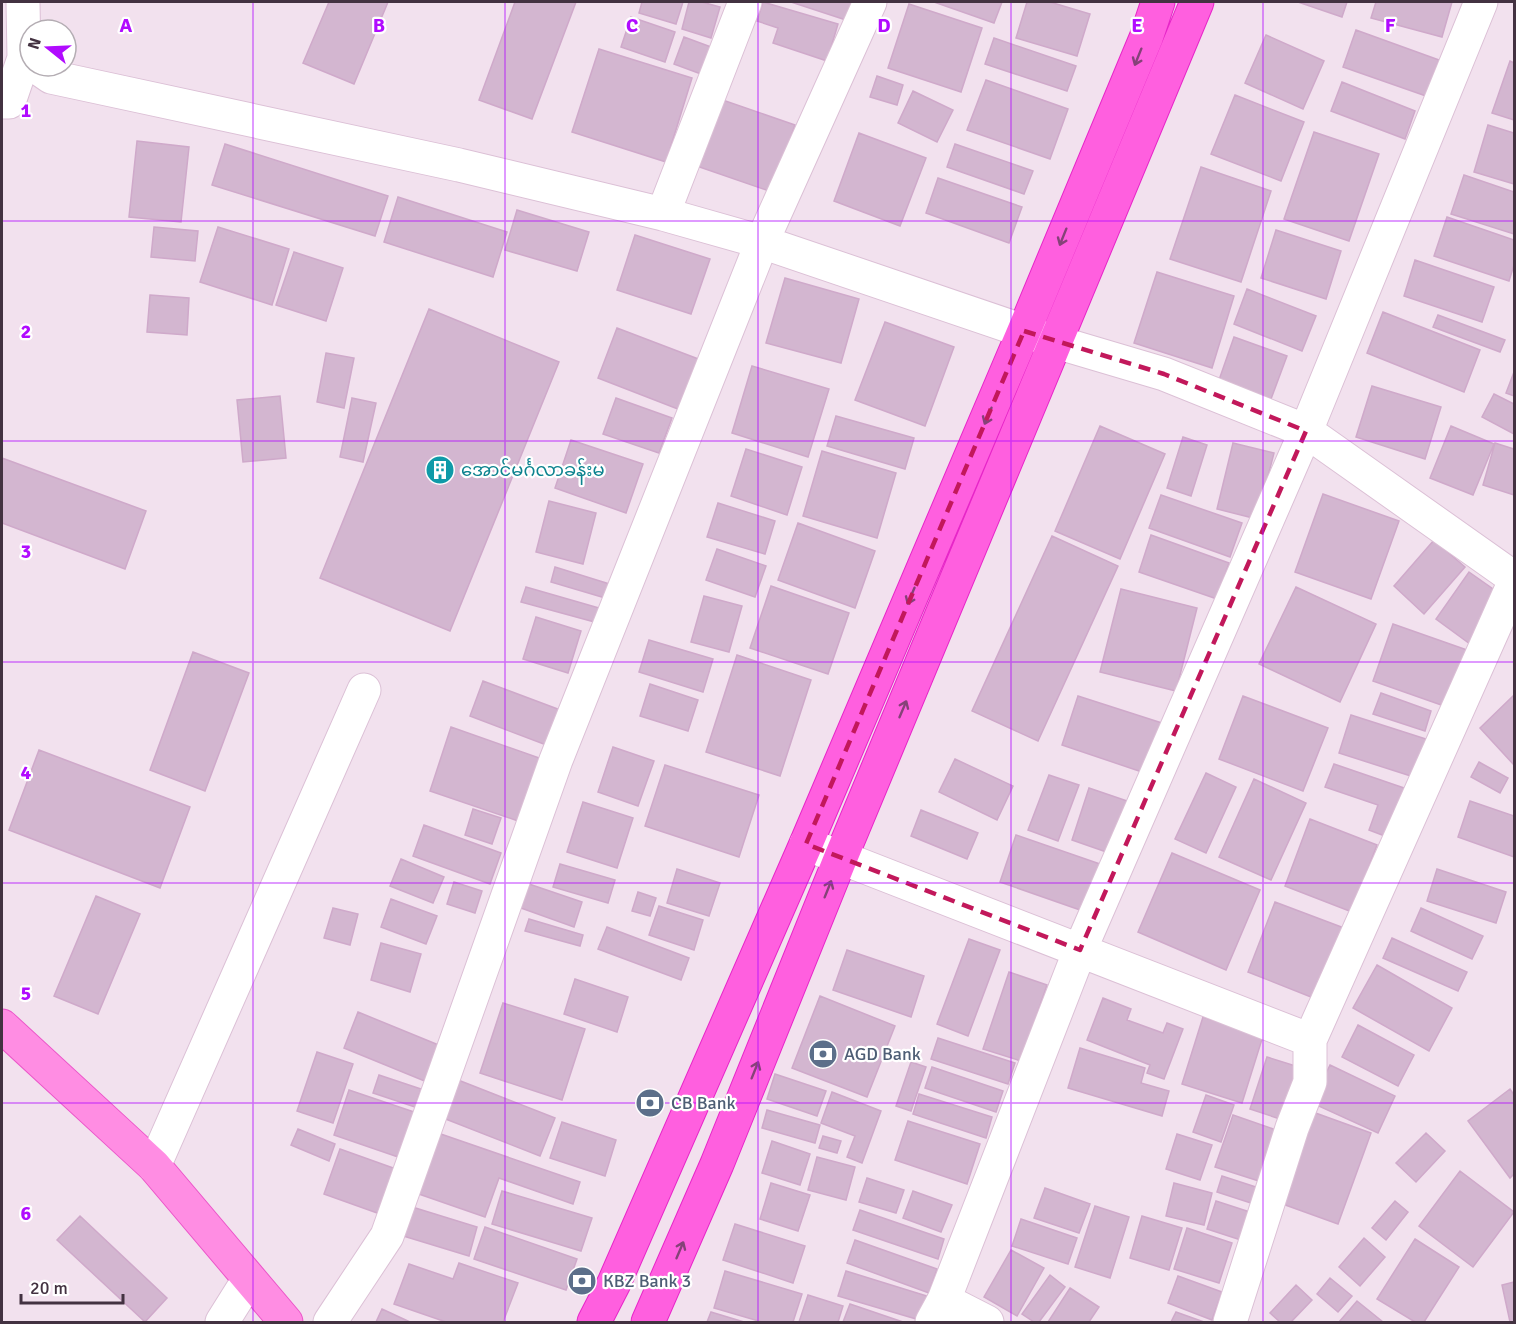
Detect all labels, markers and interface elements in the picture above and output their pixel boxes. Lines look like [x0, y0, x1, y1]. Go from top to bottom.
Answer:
text: A [120, 13, 133, 38]
text: B [373, 13, 385, 38]
text: C [626, 13, 638, 38]
text: D [877, 13, 891, 38]
text: E [1131, 13, 1143, 38]
text: F [1385, 13, 1396, 38]
north arrow [18, 18, 78, 78]
text: N [23, 35, 46, 52]
one-way arrow [1132, 47, 1143, 65]
text: 1 [21, 98, 32, 123]
one-way arrow [1057, 227, 1069, 245]
text: 2 [21, 319, 31, 344]
one-way arrow [981, 407, 993, 425]
building icon: အောင်မင်္ဂလာခန်းမ [424, 454, 456, 486]
place label: အောင်မင်္ဂလာခန်းမ [461, 457, 605, 485]
text: 3 [21, 539, 31, 564]
one-way arrow [905, 587, 916, 605]
one-way arrow [898, 700, 909, 718]
text: 4 [21, 760, 32, 785]
one-way arrow [823, 880, 834, 899]
text: 5 [21, 981, 31, 1006]
bank icon: AGD Bank [807, 1038, 839, 1070]
place label: AGD Bank [844, 1043, 921, 1065]
one-way arrow [750, 1061, 761, 1079]
bank icon: CB Bank [634, 1087, 666, 1119]
place label: CB Bank [671, 1092, 736, 1114]
text: 6 [21, 1201, 32, 1226]
one-way arrow [675, 1241, 686, 1259]
bank icon: KBZ Bank 3 [566, 1265, 598, 1297]
scale bar [21, 1267, 123, 1305]
place label: KBZ Bank 3 [603, 1270, 691, 1292]
text: 20 m [30, 1277, 68, 1299]

